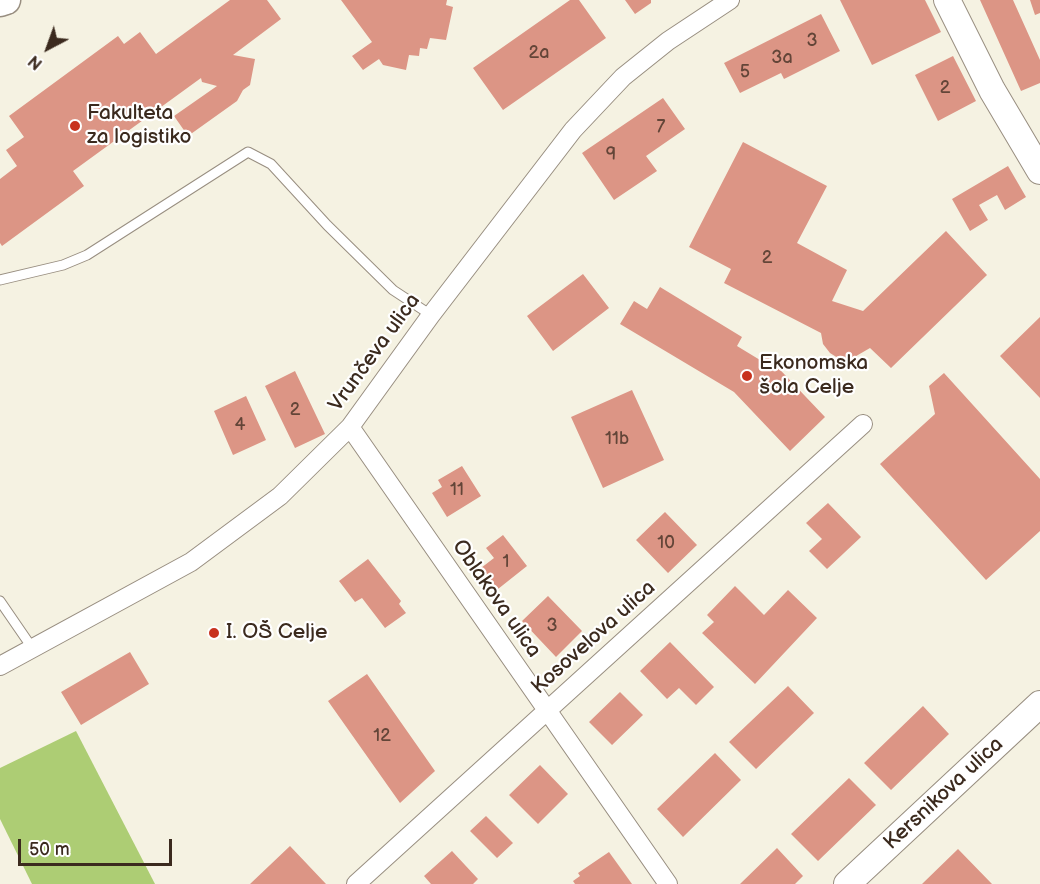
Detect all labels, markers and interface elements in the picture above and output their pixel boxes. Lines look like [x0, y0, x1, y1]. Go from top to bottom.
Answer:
north arrow [18, 18, 78, 78]
house number: 3 [806, 30, 818, 52]
house number: 2a [529, 42, 549, 64]
house number: 3a [771, 47, 793, 69]
text: N [25, 51, 47, 73]
house number: 5 [740, 61, 750, 83]
house number: 2 [940, 77, 950, 99]
place label: Fakulteta za logistiko [87, 101, 191, 151]
house number: 7 [657, 116, 665, 138]
marker: Fakulteta za logistiko [68, 119, 82, 133]
house number: 9 [606, 144, 616, 166]
house number: 2 [762, 247, 772, 269]
street label: Vrunčeva ulica [324, 289, 426, 417]
place label: Ekonomska šola Celje [759, 351, 868, 401]
marker: Ekonomska šola Celje [740, 369, 754, 383]
house number: 2 [290, 399, 300, 421]
house number: 4 [235, 414, 245, 436]
house number: 11b [605, 428, 629, 450]
house number: 11 [450, 479, 464, 501]
house number: 10 [657, 532, 675, 554]
street label: Oblakova ulica [446, 535, 546, 663]
house number: 1 [503, 551, 509, 573]
street label: Kosovelova ulica [527, 576, 661, 700]
house number: 3 [546, 615, 558, 637]
place label: I. OŠ Celje [226, 620, 327, 646]
marker: I. OŠ Celje [207, 626, 221, 640]
house number: 12 [373, 725, 391, 747]
street label: Kersnikova ulica [879, 732, 1009, 856]
scale bar [21, 827, 176, 865]
text: 50 m [29, 839, 70, 860]

